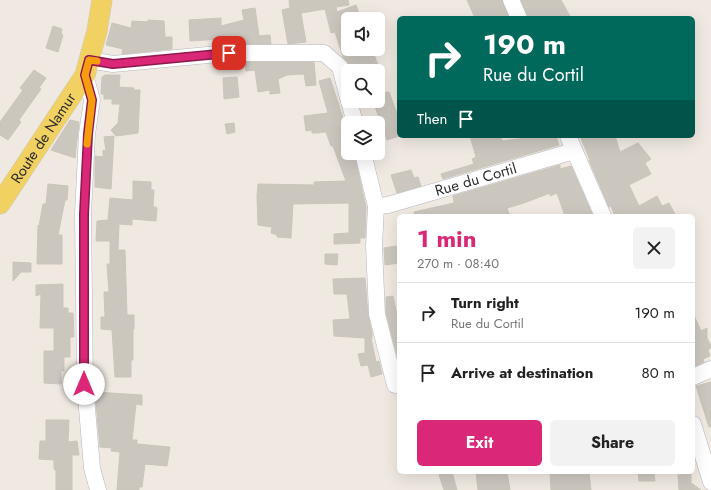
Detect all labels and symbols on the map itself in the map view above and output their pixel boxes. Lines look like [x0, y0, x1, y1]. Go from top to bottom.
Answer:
pin [212, 36, 246, 70]
street label: Route de Namur [5, 88, 82, 188]
street label: Rue du Cortil [432, 157, 519, 202]
position arrow [63, 363, 105, 405]

